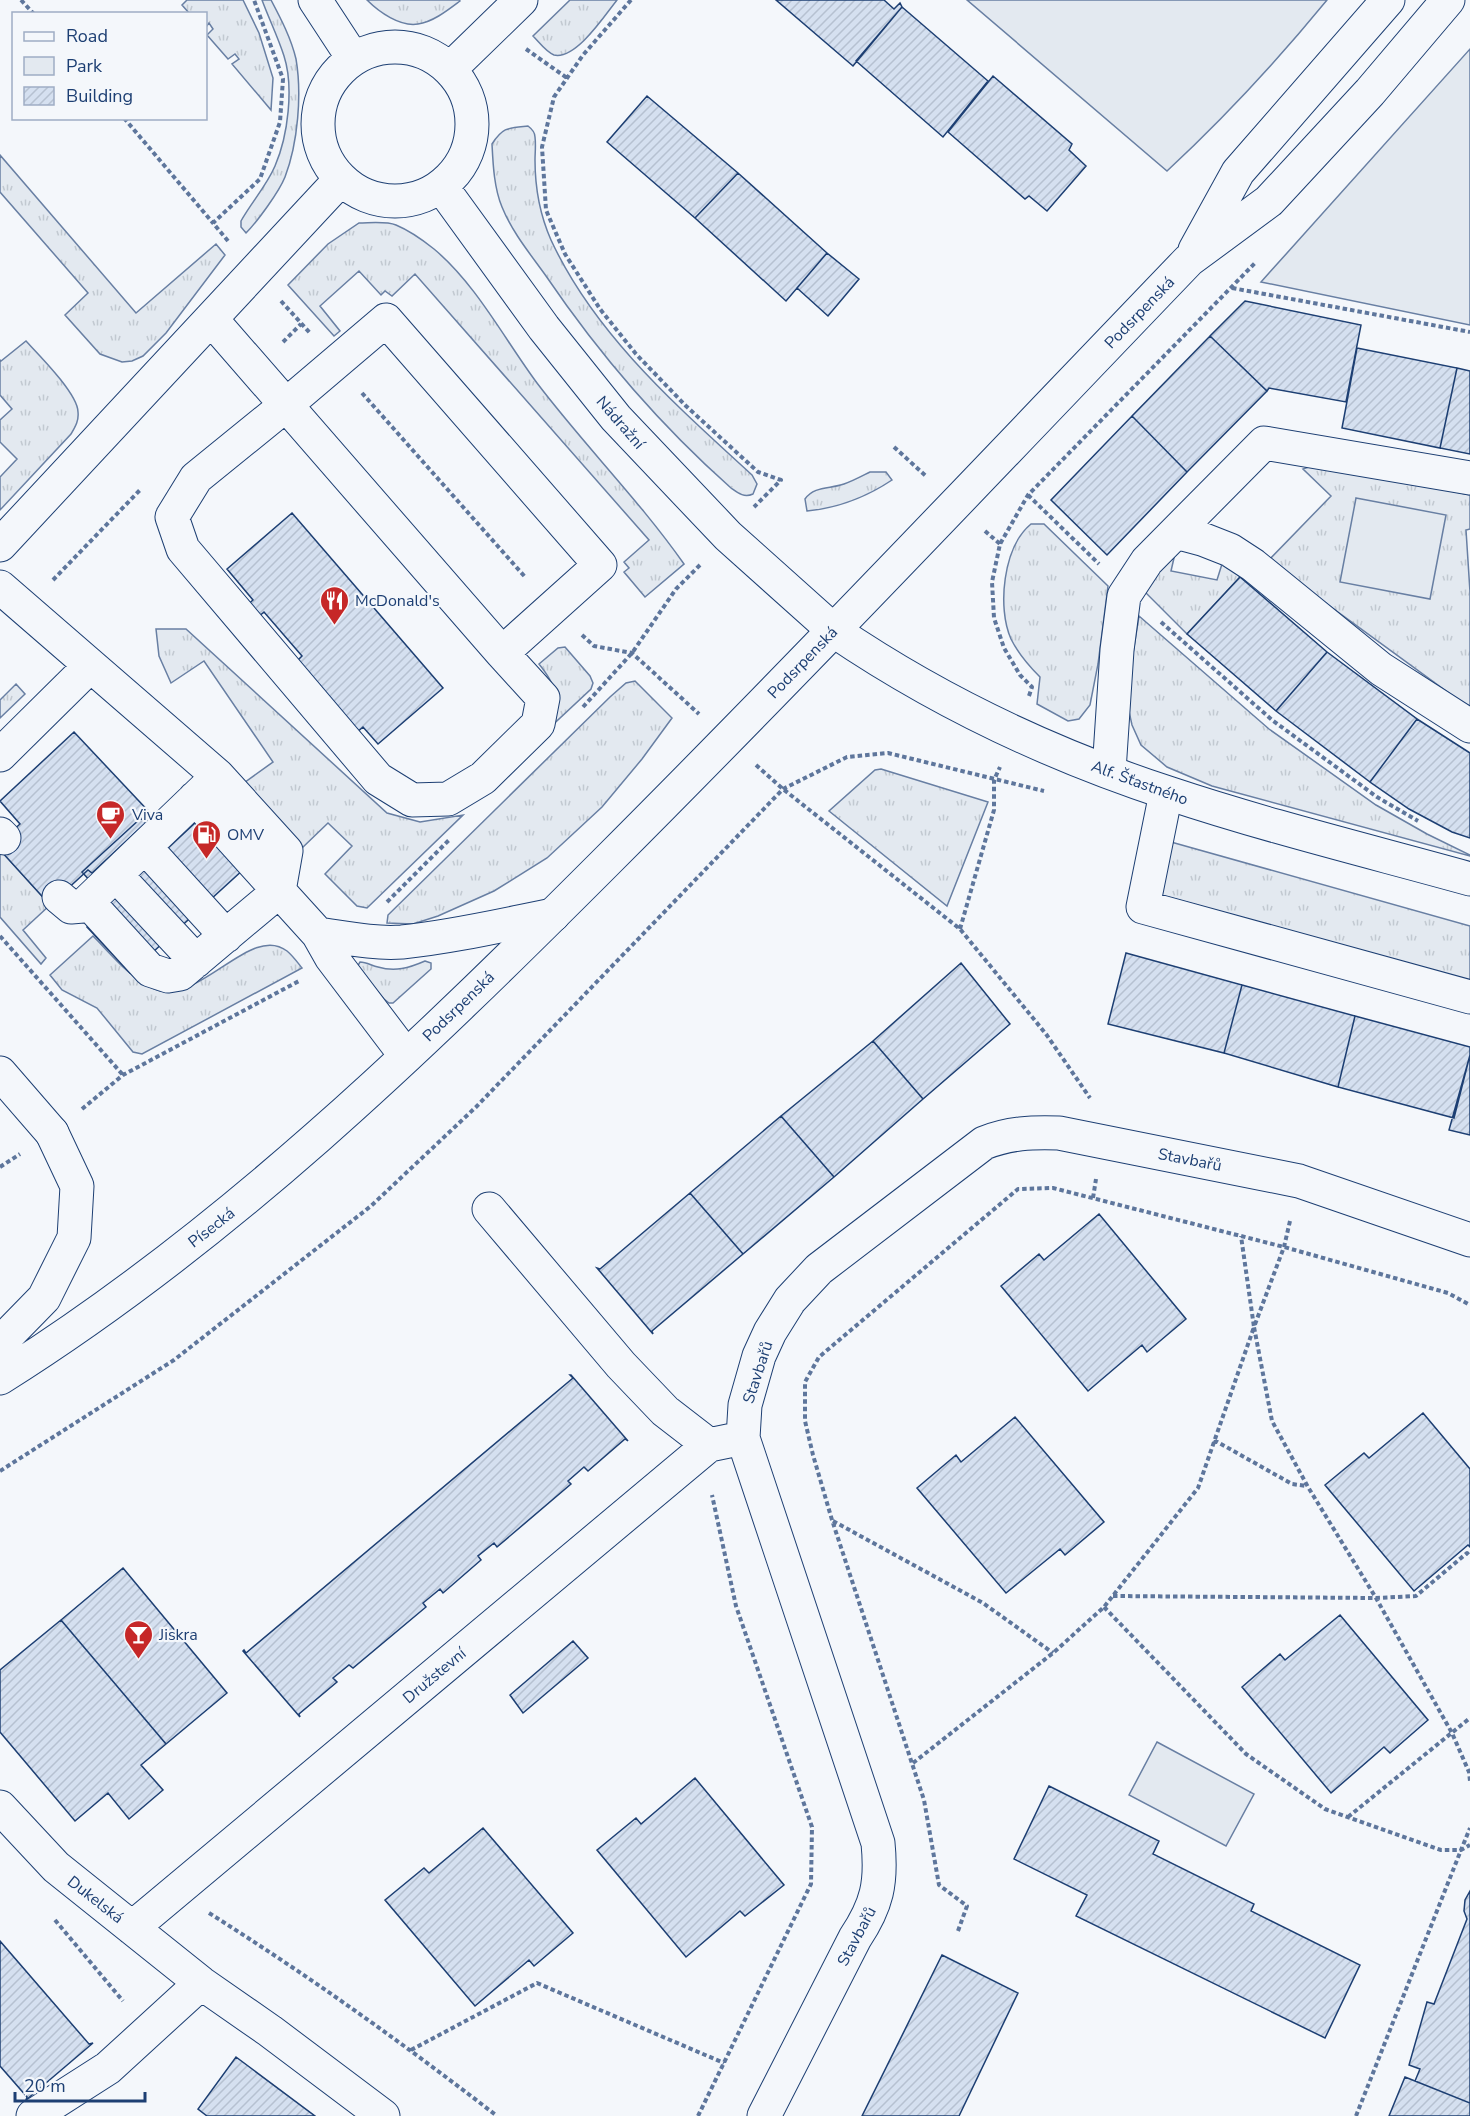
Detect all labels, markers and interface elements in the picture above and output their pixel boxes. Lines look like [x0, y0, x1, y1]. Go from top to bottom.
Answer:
legend [12, 12, 207, 120]
text: Road [66, 24, 108, 48]
text: Park [66, 54, 103, 78]
text: Building [66, 84, 133, 108]
street label: Podsrpenská [1100, 272, 1180, 354]
street label: Nádražní [591, 391, 650, 455]
restaurant icon: McDonald's [318, 584, 350, 626]
place label: McDonald's [355, 590, 440, 612]
street label: Podsrpenská [763, 622, 843, 704]
street label: Alf. Šťastného [1088, 755, 1191, 811]
cafe icon: Viva [95, 798, 127, 840]
place label: Viva [131, 804, 163, 826]
fuel station icon: OMV [190, 818, 222, 860]
place label: OMV [227, 824, 265, 846]
street label: Podsrpenská [418, 967, 500, 1047]
street label: Stavbařů [1156, 1143, 1224, 1177]
street label: Písecká [184, 1203, 240, 1253]
street label: Stavbařů [738, 1338, 778, 1406]
bar icon: Jiskra [122, 1618, 154, 1660]
place label: Jiskra [158, 1624, 198, 1646]
street label: Družstevní [398, 1642, 472, 1709]
street label: Dukelská [63, 1871, 128, 1929]
street label: Stavbařů [832, 1903, 882, 1970]
scale bar [15, 2065, 146, 2103]
text: 20 m [24, 2074, 66, 2098]

